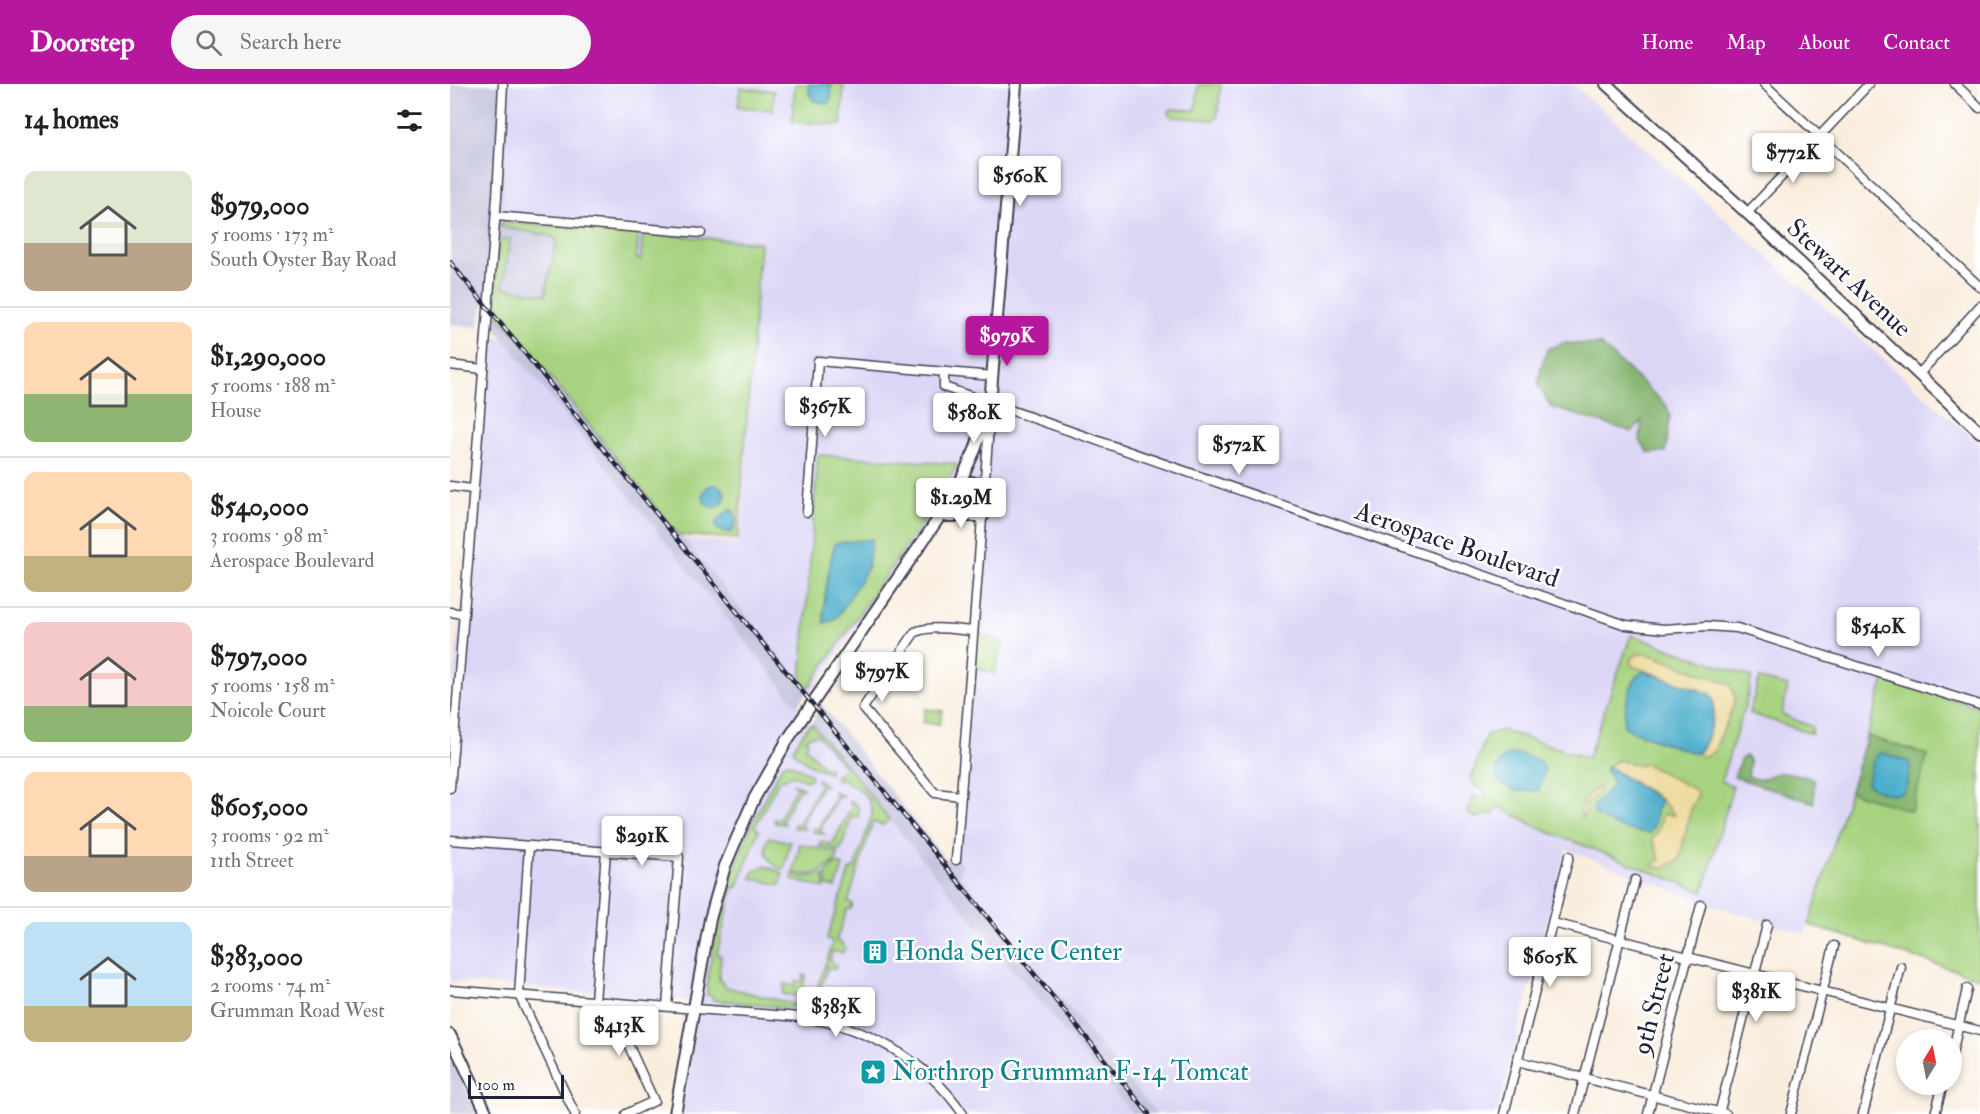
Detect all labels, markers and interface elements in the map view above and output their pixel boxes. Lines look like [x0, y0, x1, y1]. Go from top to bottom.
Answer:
search box [171, 15, 591, 69]
text: Doorstep [30, 25, 135, 60]
icon: search [192, 26, 225, 59]
text: Search here [240, 28, 341, 56]
text: Home [1641, 29, 1693, 56]
text: Map [1726, 29, 1766, 56]
text: About [1799, 29, 1850, 56]
text: Contact [1883, 29, 1950, 56]
text: 14 homes [24, 104, 119, 136]
icon: filters [393, 104, 426, 137]
pin: $772K [1751, 133, 1835, 184]
text: $772K [1766, 140, 1820, 165]
pin: $560K [978, 156, 1062, 207]
text: $560K [993, 163, 1047, 188]
text: $979,000 [210, 190, 309, 222]
icon: home [72, 195, 144, 267]
street label: Stewart Avenue [1780, 212, 1918, 344]
text: 5 rooms · 173 m² [210, 222, 334, 247]
text: South Oyster Bay Road [210, 247, 397, 272]
pin: $979K [965, 316, 1049, 367]
text: $979K [980, 323, 1034, 348]
text: $1,290,000 [210, 341, 326, 373]
icon: home [72, 346, 144, 418]
text: 5 rooms · 188 m² [210, 373, 336, 398]
pin: $367K [783, 387, 867, 438]
pin: $580K [932, 393, 1016, 444]
text: $367K [799, 394, 851, 419]
text: House [210, 398, 261, 423]
text: $580K [947, 400, 1001, 425]
pin: $572K [1197, 425, 1281, 476]
text: $572K [1212, 432, 1266, 457]
pin: $1.29M [912, 478, 1010, 529]
text: $1.29M [930, 485, 992, 510]
text: $540,000 [210, 491, 309, 523]
street label: Aerospace Boulevard [1350, 495, 1563, 596]
icon: home [72, 496, 144, 568]
text: 3 rooms · 98 m² [210, 523, 328, 548]
text: Aerospace Boulevard [210, 548, 374, 573]
pin: $540K [1836, 607, 1920, 658]
text: $540K [1851, 614, 1905, 639]
text: $797,000 [210, 641, 308, 673]
icon: home [72, 646, 144, 718]
pin: $797K [840, 652, 924, 703]
text: $797K [855, 659, 909, 684]
text: 5 rooms · 158 m² [210, 673, 335, 698]
text: Noicole Court [210, 698, 326, 723]
text: $605,000 [210, 791, 308, 823]
icon: home [72, 796, 144, 868]
pin: $291K [600, 816, 684, 867]
text: 3 rooms · 92 m² [210, 823, 329, 848]
text: $291K [616, 823, 668, 848]
text: 11th Street [210, 848, 294, 873]
place label: Honda Service Center [894, 936, 1122, 968]
building icon: Honda Service Center [860, 937, 890, 967]
pin: $605K [1508, 937, 1592, 988]
text: $383,000 [210, 941, 303, 973]
text: $605K [1523, 944, 1577, 969]
icon: home [72, 946, 144, 1018]
street label: 9th Street [1625, 950, 1682, 1060]
pin: $381K [1714, 972, 1798, 1023]
text: 2 rooms · 74 m² [210, 973, 331, 998]
text: $381K [1731, 979, 1781, 1004]
pin: $383K [794, 987, 878, 1038]
text: $383K [811, 994, 861, 1019]
text: Grumman Road West [210, 998, 385, 1023]
pin: $413K [577, 1006, 661, 1057]
text: $413K [594, 1013, 644, 1038]
north arrow [1896, 1029, 1962, 1095]
map controls [1896, 1029, 1962, 1095]
place label: Northrop Grumman F-14 Tomcat [892, 1056, 1249, 1089]
place icon: Northrop Grumman F-14 Tomcat [858, 1057, 888, 1087]
scale bar [468, 1072, 564, 1100]
text: 100 m [477, 1075, 515, 1095]

